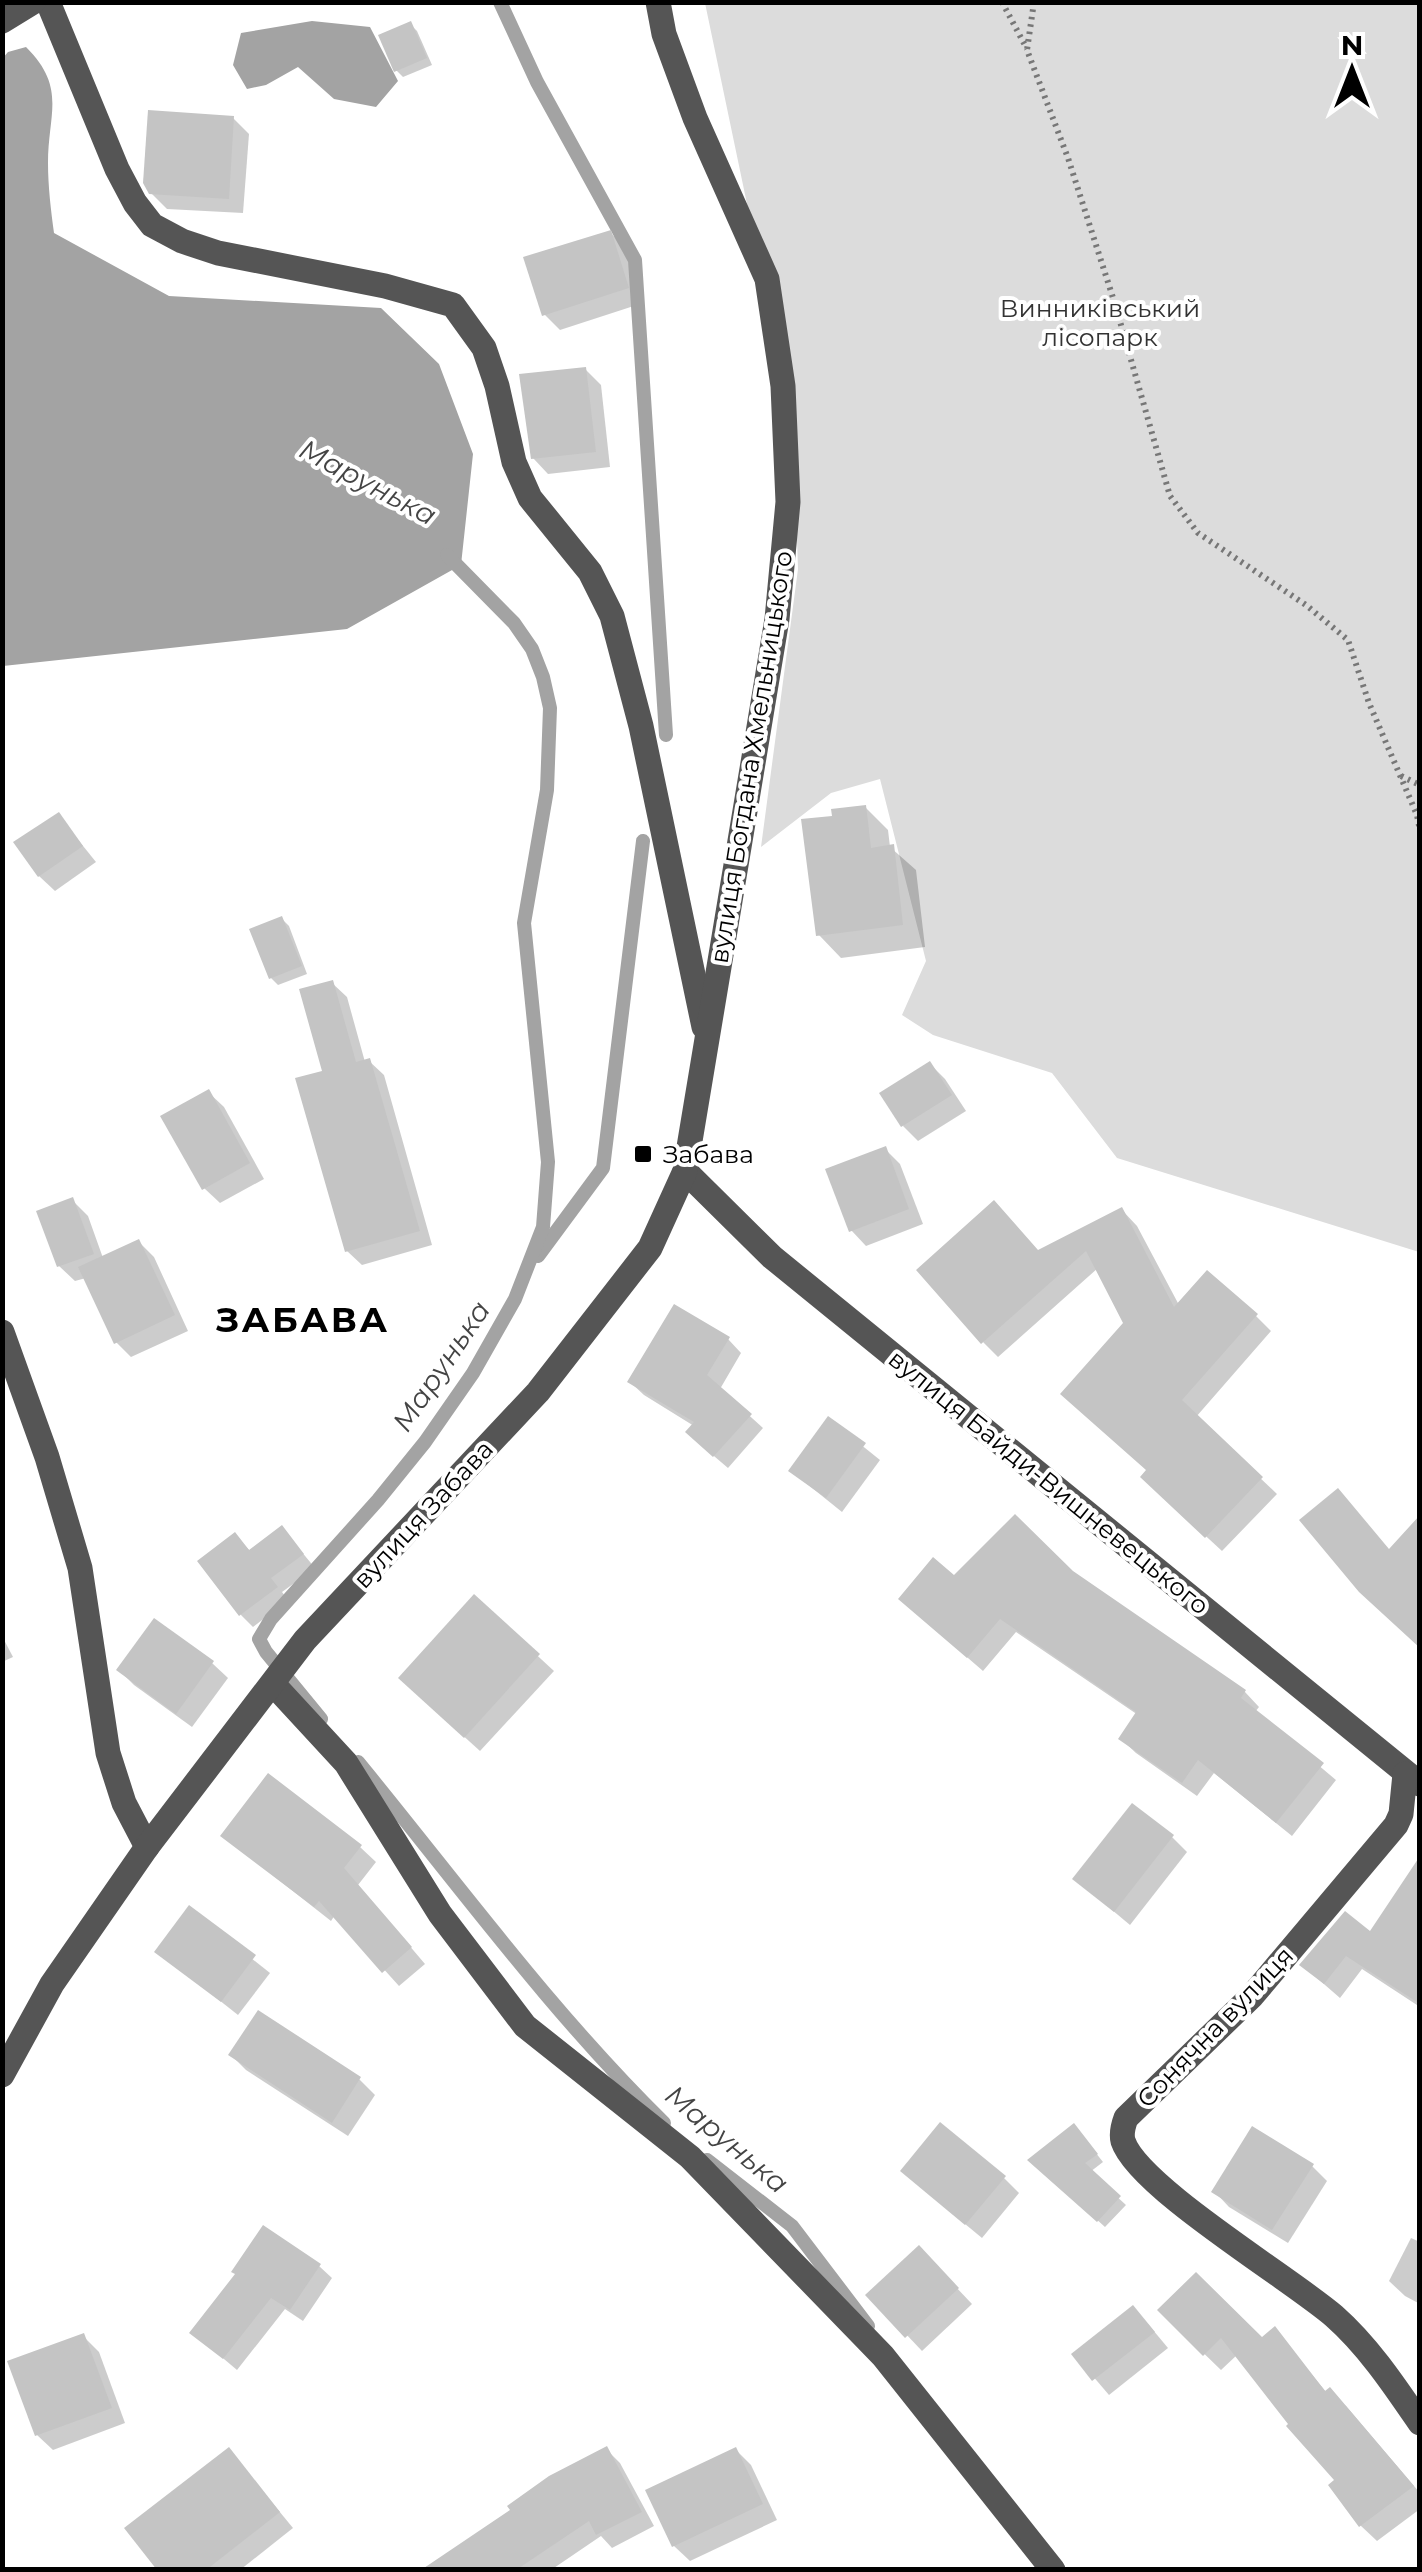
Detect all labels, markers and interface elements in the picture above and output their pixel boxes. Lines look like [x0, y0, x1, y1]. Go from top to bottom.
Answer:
north arrow [1302, 20, 1402, 120]
text: N [1341, 28, 1363, 62]
park label: Винниківський лісопарк [1000, 293, 1200, 352]
water label: Марунька [294, 432, 442, 532]
street label: вулиця Богдана Хмельницького [704, 548, 798, 966]
place label: Забава [663, 1139, 754, 1169]
marker: Забава [632, 1143, 654, 1165]
water label: Марунька [385, 1294, 497, 1438]
district label: ЗАБАВА [215, 1298, 390, 1341]
street label: вулиця Байди-Вишневецького [883, 1343, 1215, 1621]
street label: вулиця Забава [347, 1434, 499, 1594]
street label: Сонячна вулиця [1131, 1940, 1299, 2114]
water label: Марунька [658, 2078, 796, 2200]

